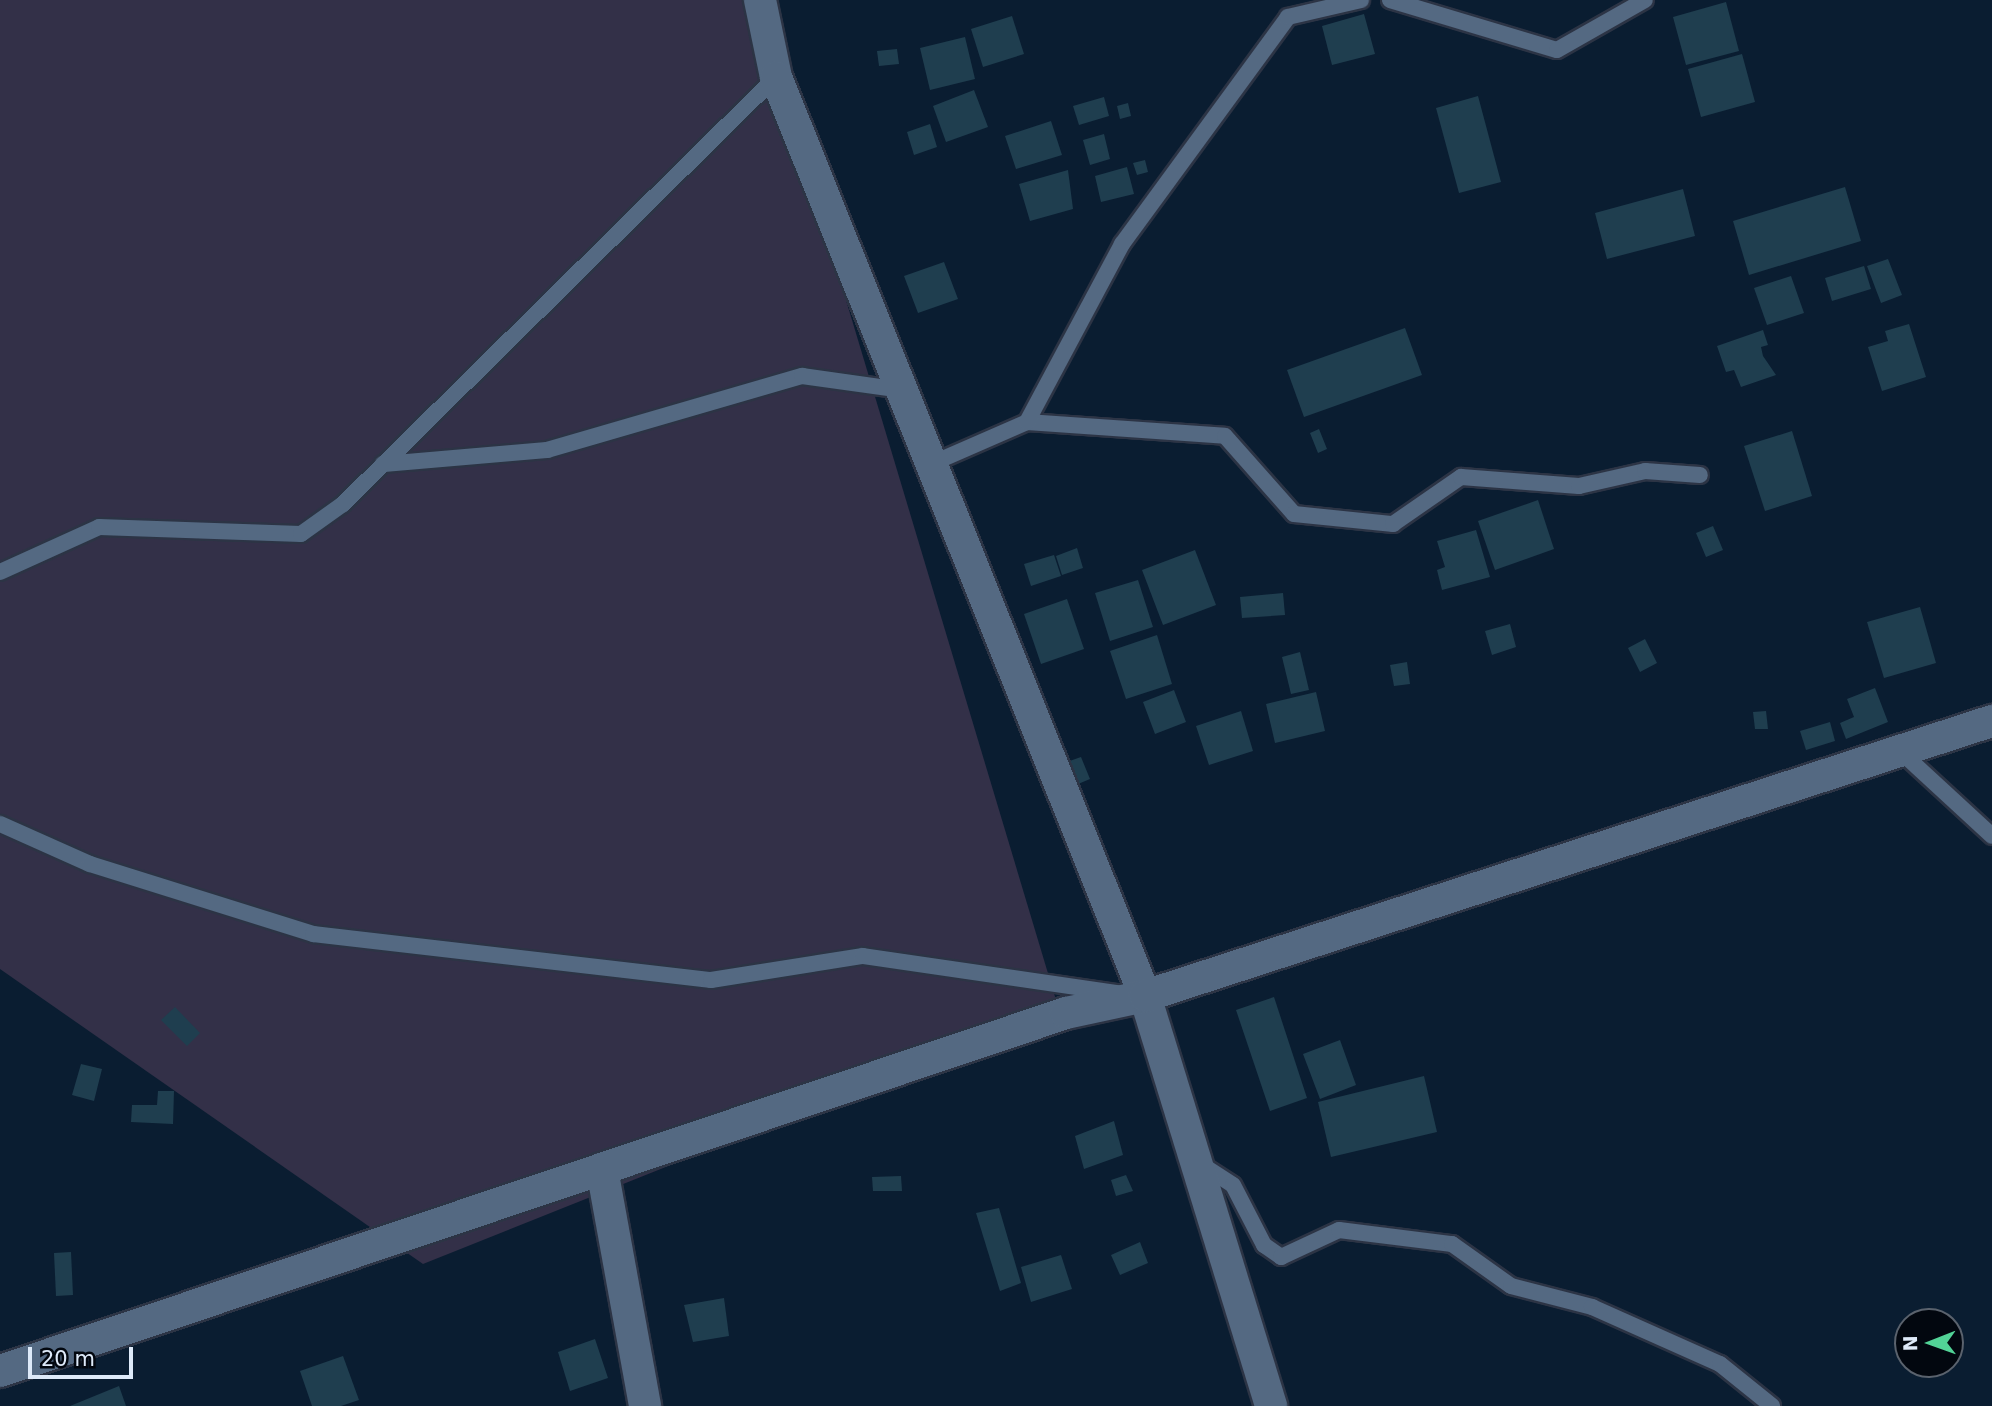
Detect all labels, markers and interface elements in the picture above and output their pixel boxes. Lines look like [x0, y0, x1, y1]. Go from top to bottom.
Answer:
north arrow [1894, 1308, 1964, 1378]
scale bar [32, 1332, 136, 1376]
text: N [1899, 1335, 1921, 1351]
text: 20 m [41, 1347, 95, 1371]

